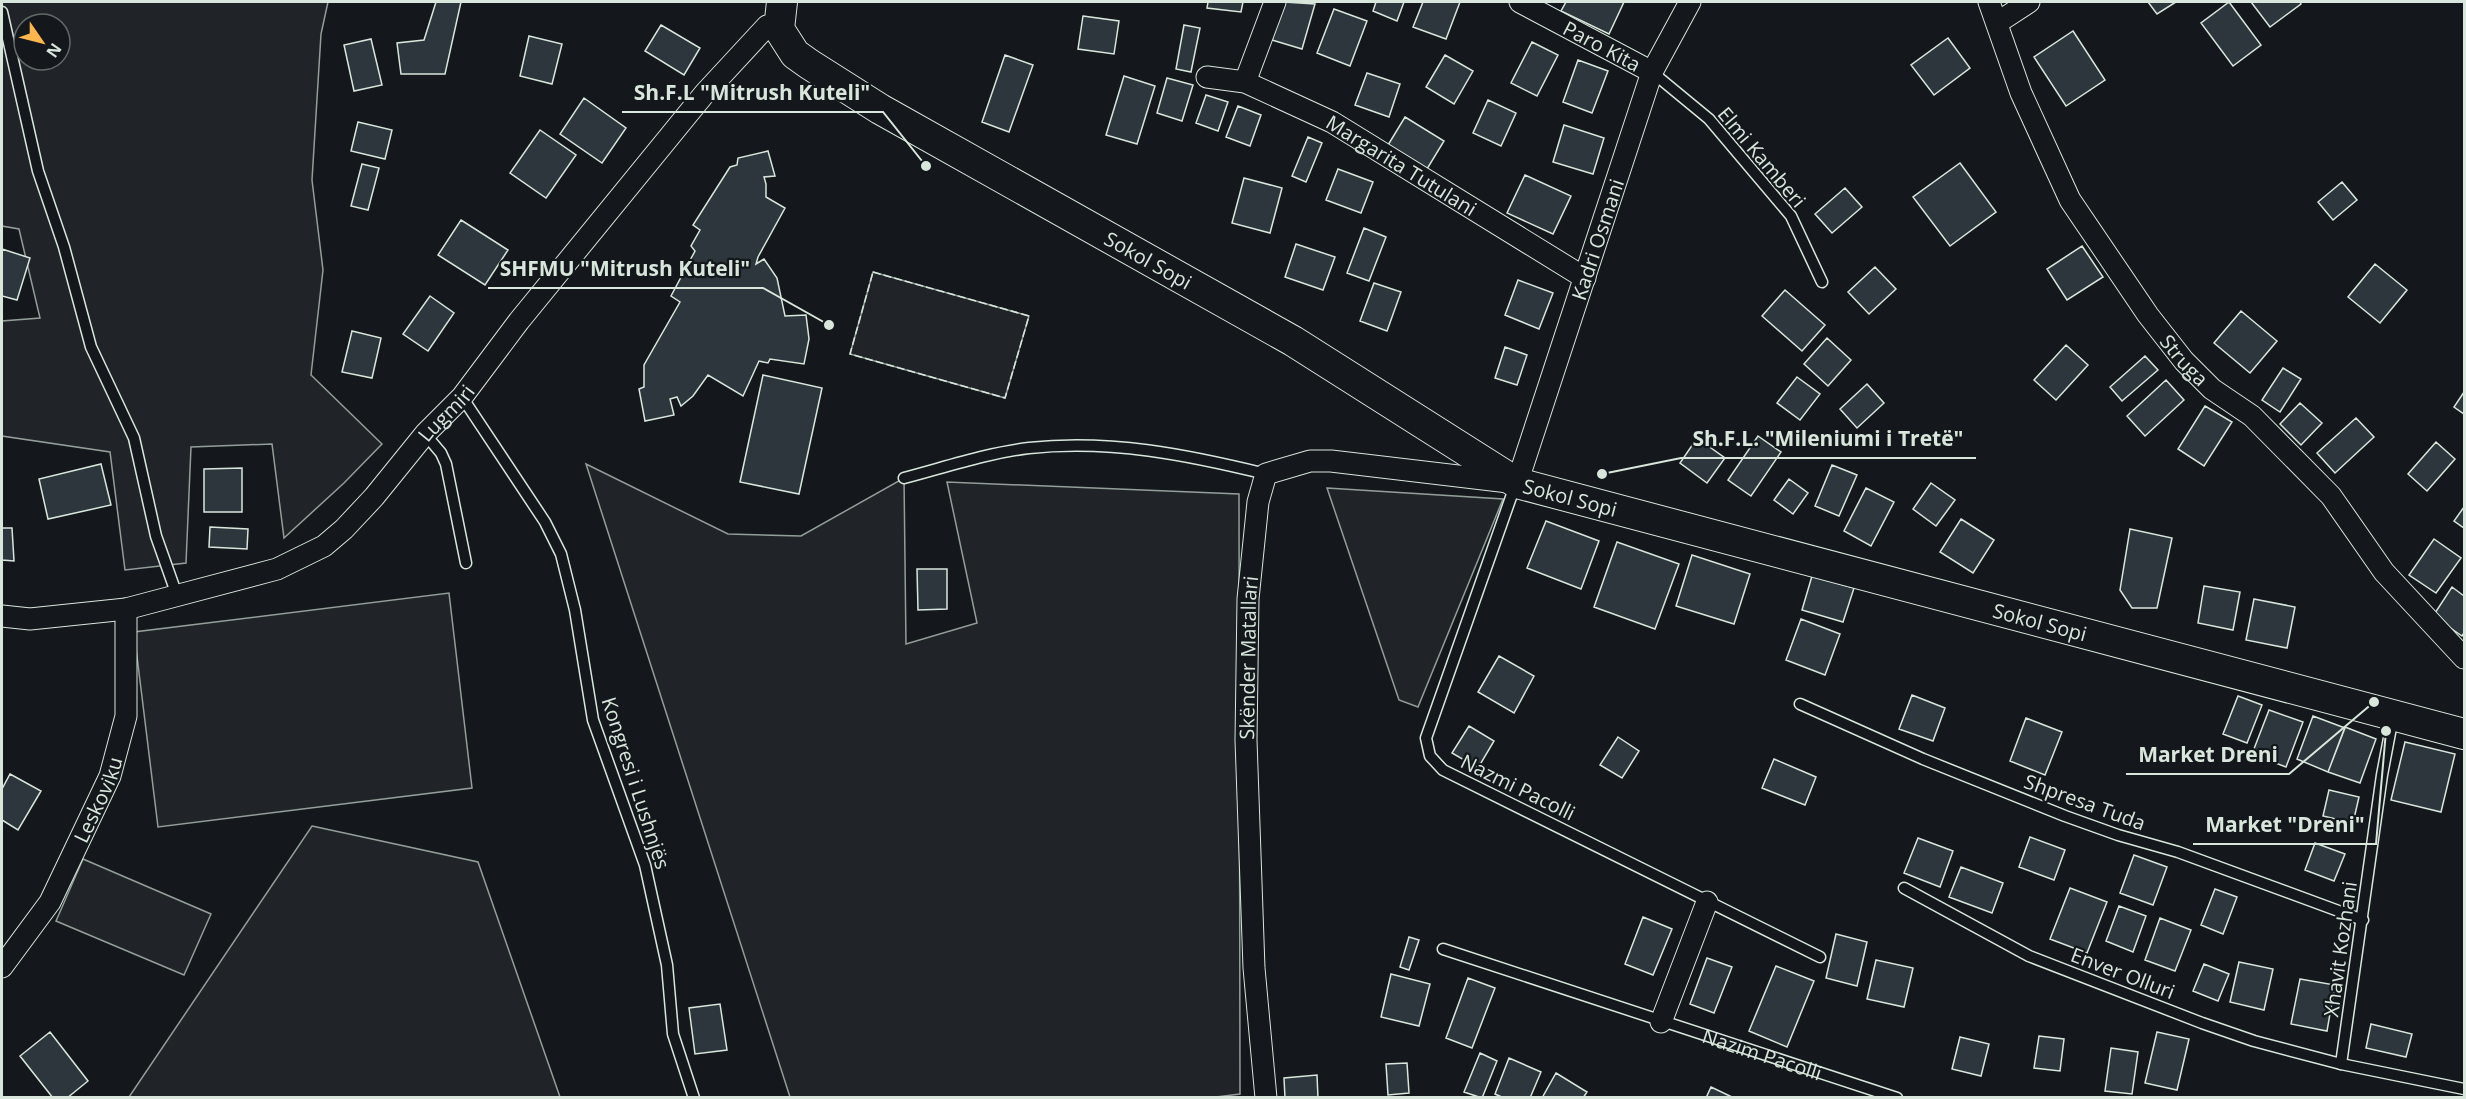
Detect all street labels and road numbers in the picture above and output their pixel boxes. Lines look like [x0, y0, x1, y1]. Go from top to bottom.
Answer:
street label: Paro Kita [1559, 14, 1646, 77]
street label: Elmi Kamberi [1712, 101, 1812, 213]
street label: Margarita Tutulani [1321, 108, 1482, 222]
street label: Kadri Osmani [1565, 175, 1630, 303]
street label: Sokol Sopi [1100, 224, 1197, 295]
street label: Struga [2154, 328, 2215, 392]
street label: Lugmiri [411, 379, 480, 447]
street label: Sokol Sopi [1520, 472, 1620, 522]
street label: Skënder Matallari [1233, 575, 1264, 740]
street label: Sokol Sopi [1990, 596, 2090, 647]
street label: Kongresi i Lushnjës [595, 694, 677, 872]
street label: Nazmi Pacolli [1456, 748, 1580, 826]
street label: Leskoviku [67, 754, 128, 847]
street label: Shpresa Tuda [2021, 768, 2149, 836]
street label: Xhavit Kozhani [2317, 879, 2363, 1019]
street label: Enver Olluri [2067, 941, 2179, 1005]
street label: Nazim Pacolli [1699, 1022, 1826, 1086]

